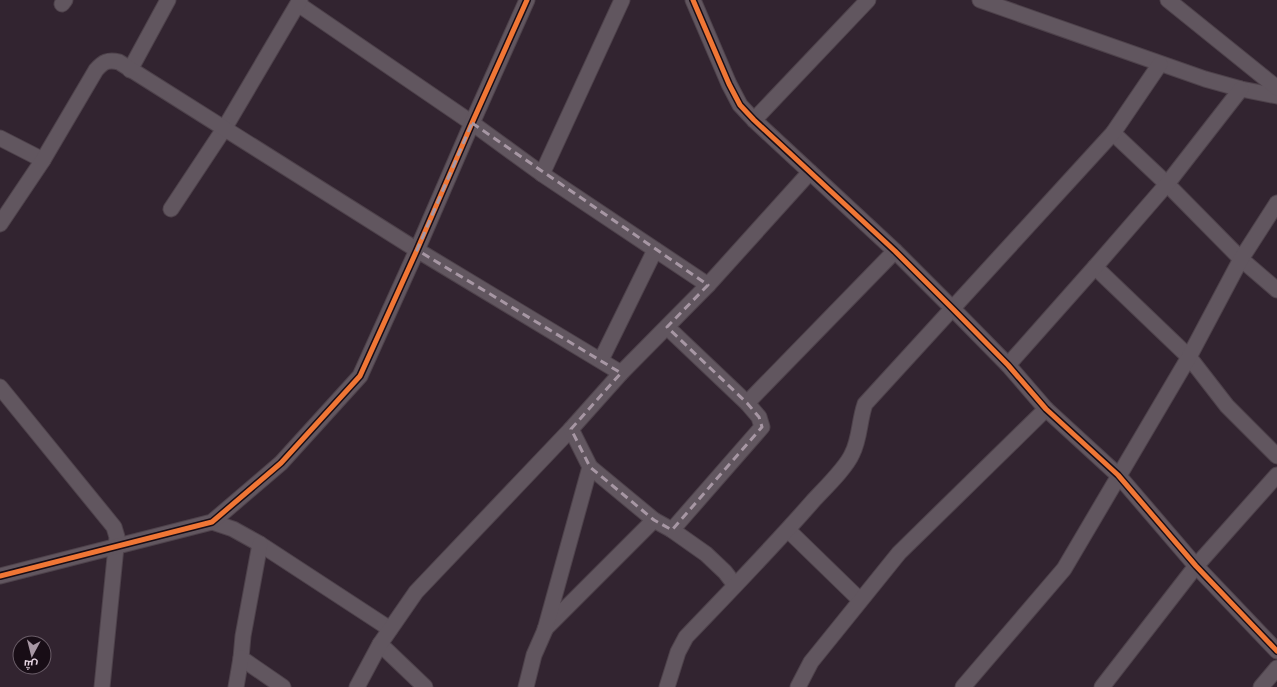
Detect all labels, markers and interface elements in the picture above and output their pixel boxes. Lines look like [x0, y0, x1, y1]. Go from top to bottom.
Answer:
north arrow [12, 635, 52, 675]
text: ش [23, 657, 39, 673]

